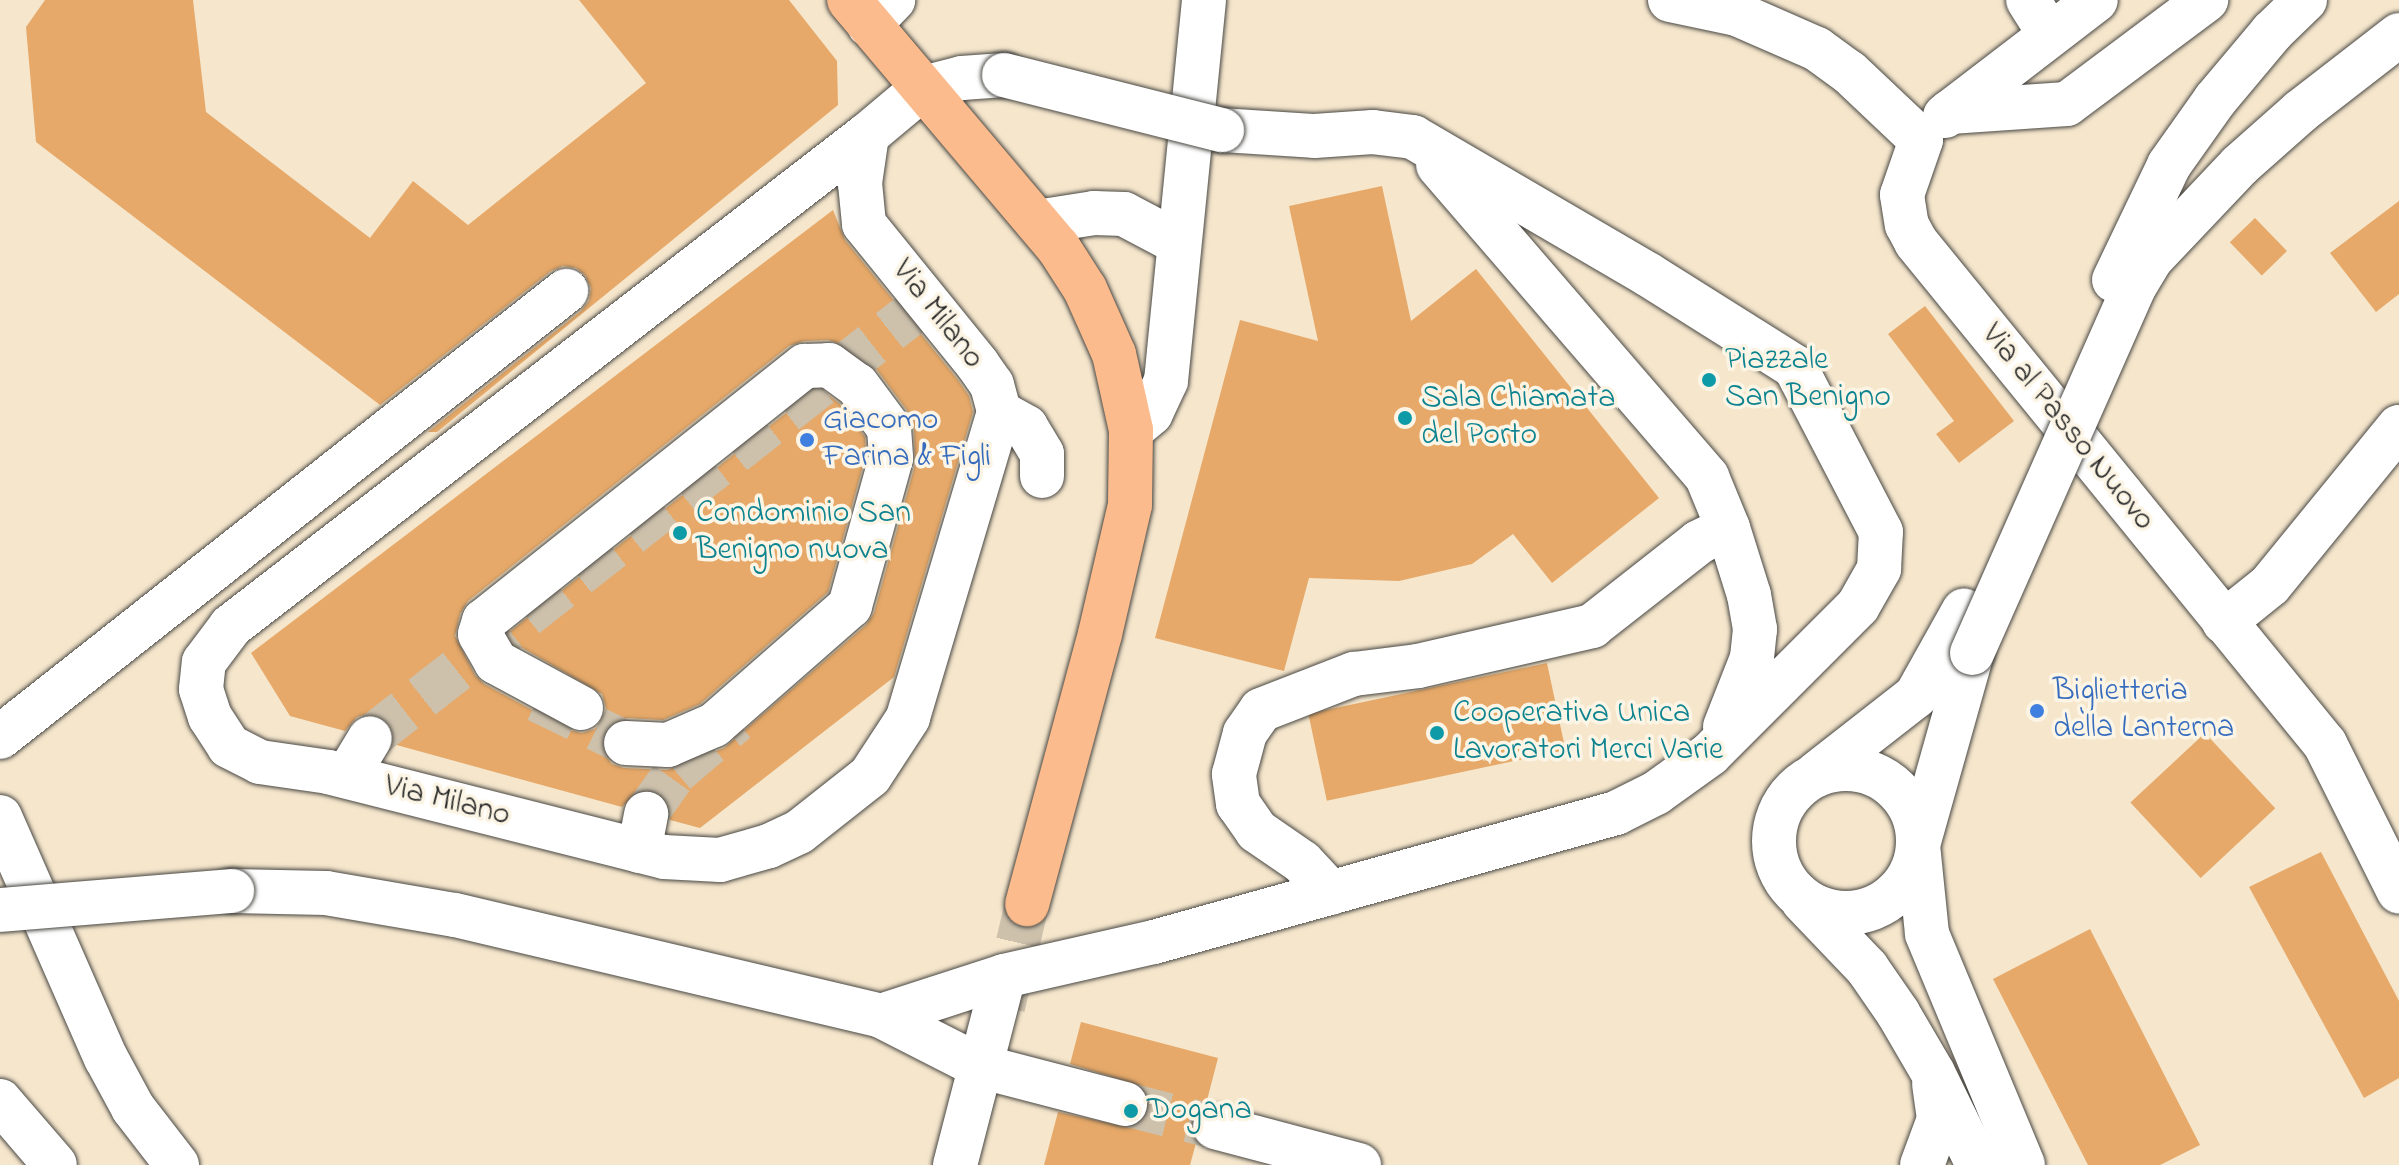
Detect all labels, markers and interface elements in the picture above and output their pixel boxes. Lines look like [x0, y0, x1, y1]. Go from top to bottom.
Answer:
street label: Via Milano [882, 253, 992, 377]
street label: Via al Passo Nuovo [1972, 317, 2162, 539]
place label: Piazzale San Benigno [1725, 343, 1891, 418]
marker: Piazzale San Benigno [1700, 371, 1718, 389]
place label: Sala Chiamata del Porto [1421, 381, 1615, 456]
place label: Giacomo Farina & Figli [823, 403, 991, 478]
marker: Sala Chiamata del Porto [1396, 409, 1414, 427]
marker: Giacomo Farina & Figli [798, 431, 816, 449]
place label: Condominio San Benigno nuova [696, 496, 911, 571]
marker: Condominio San Benigno nuova [671, 524, 689, 542]
place label: Biglietteria della Lanterna [2053, 674, 2234, 749]
place label: Cooperativa Unica Lavoratori Merci Varie [1453, 696, 1723, 771]
marker: Biglietteria della Lanterna [2028, 702, 2046, 720]
marker: Cooperativa Unica Lavoratori Merci Varie [1428, 724, 1446, 742]
street label: Via Milano [380, 768, 514, 836]
place label: Dogana [1147, 1092, 1252, 1130]
marker: Dogana [1122, 1102, 1140, 1120]

